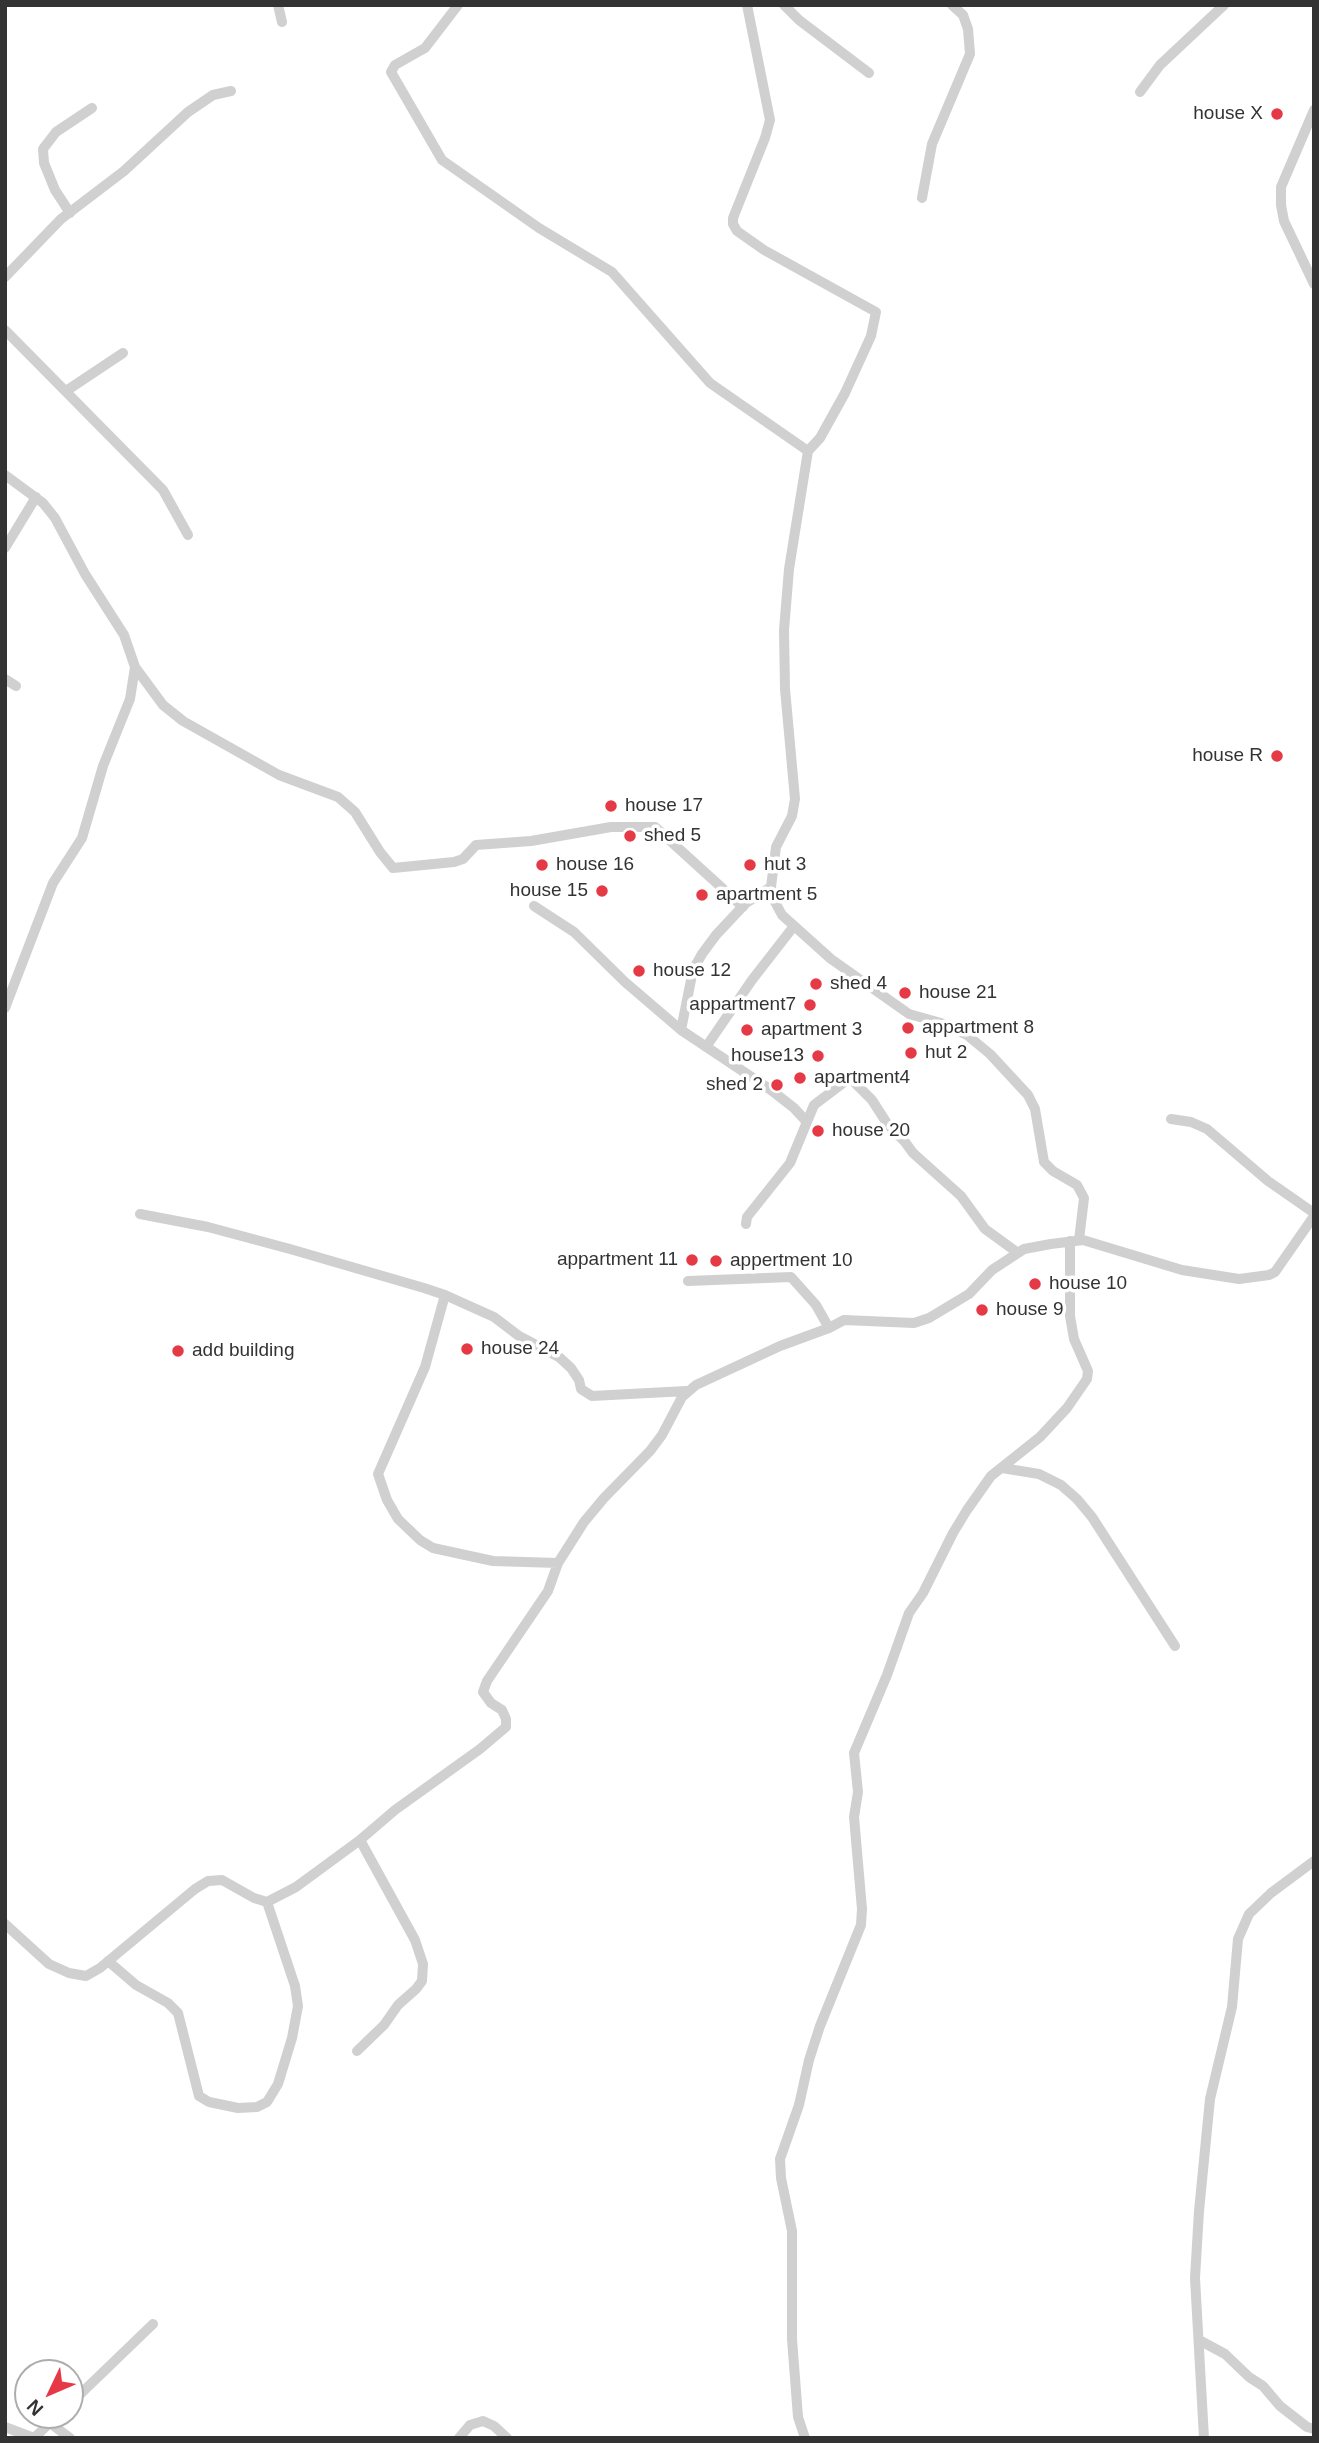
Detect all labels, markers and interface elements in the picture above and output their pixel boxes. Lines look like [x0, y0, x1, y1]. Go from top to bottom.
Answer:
place label: house X [1193, 103, 1263, 125]
marker: house X [1269, 106, 1285, 122]
place label: house R [1192, 745, 1263, 767]
marker: house R [1269, 748, 1285, 764]
place label: house 17 [625, 795, 703, 817]
marker: house 17 [603, 798, 619, 814]
place label: shed 5 [644, 825, 701, 847]
marker: shed 5 [622, 828, 638, 844]
place label: house 16 [556, 854, 634, 876]
place label: hut 3 [764, 854, 806, 876]
marker: house 16 [534, 857, 550, 873]
marker: hut 3 [742, 857, 758, 873]
place label: house 15 [510, 880, 588, 902]
marker: house 15 [594, 883, 610, 899]
place label: apartment 5 [716, 884, 817, 906]
marker: apartment 5 [694, 887, 710, 903]
place label: house 12 [653, 960, 731, 982]
marker: house 12 [631, 963, 647, 979]
place label: shed 4 [830, 973, 887, 995]
marker: shed 4 [808, 976, 824, 992]
place label: house 21 [919, 982, 997, 1004]
marker: house 21 [897, 985, 913, 1001]
place label: appartment7 [689, 994, 796, 1016]
marker: appartment7 [802, 997, 818, 1013]
place label: appartment 8 [922, 1017, 1034, 1039]
place label: apartment 3 [761, 1019, 862, 1041]
marker: appartment 8 [900, 1020, 916, 1036]
marker: apartment 3 [739, 1022, 755, 1038]
place label: hut 2 [925, 1042, 967, 1064]
place label: house13 [731, 1045, 804, 1067]
marker: hut 2 [903, 1045, 919, 1061]
marker: house13 [810, 1048, 826, 1064]
place label: apartment4 [814, 1067, 910, 1089]
marker: apartment4 [792, 1070, 808, 1086]
place label: shed 2 [706, 1074, 763, 1096]
marker: shed 2 [769, 1077, 785, 1093]
place label: house 20 [832, 1120, 910, 1142]
marker: house 20 [810, 1123, 826, 1139]
place label: appartment 11 [557, 1249, 678, 1271]
place label: appertment 10 [730, 1250, 853, 1272]
marker: appartment 11 [684, 1252, 700, 1268]
marker: appertment 10 [708, 1253, 724, 1269]
place label: house 10 [1049, 1273, 1127, 1295]
marker: house 10 [1027, 1276, 1043, 1292]
place label: house 9 [996, 1299, 1064, 1321]
marker: house 9 [974, 1302, 990, 1318]
place label: house 24 [481, 1338, 559, 1360]
place label: add building [192, 1340, 294, 1362]
marker: house 24 [459, 1341, 475, 1357]
marker: add building [170, 1343, 186, 1359]
north arrow [14, 2359, 84, 2429]
text: N [23, 2395, 47, 2420]

